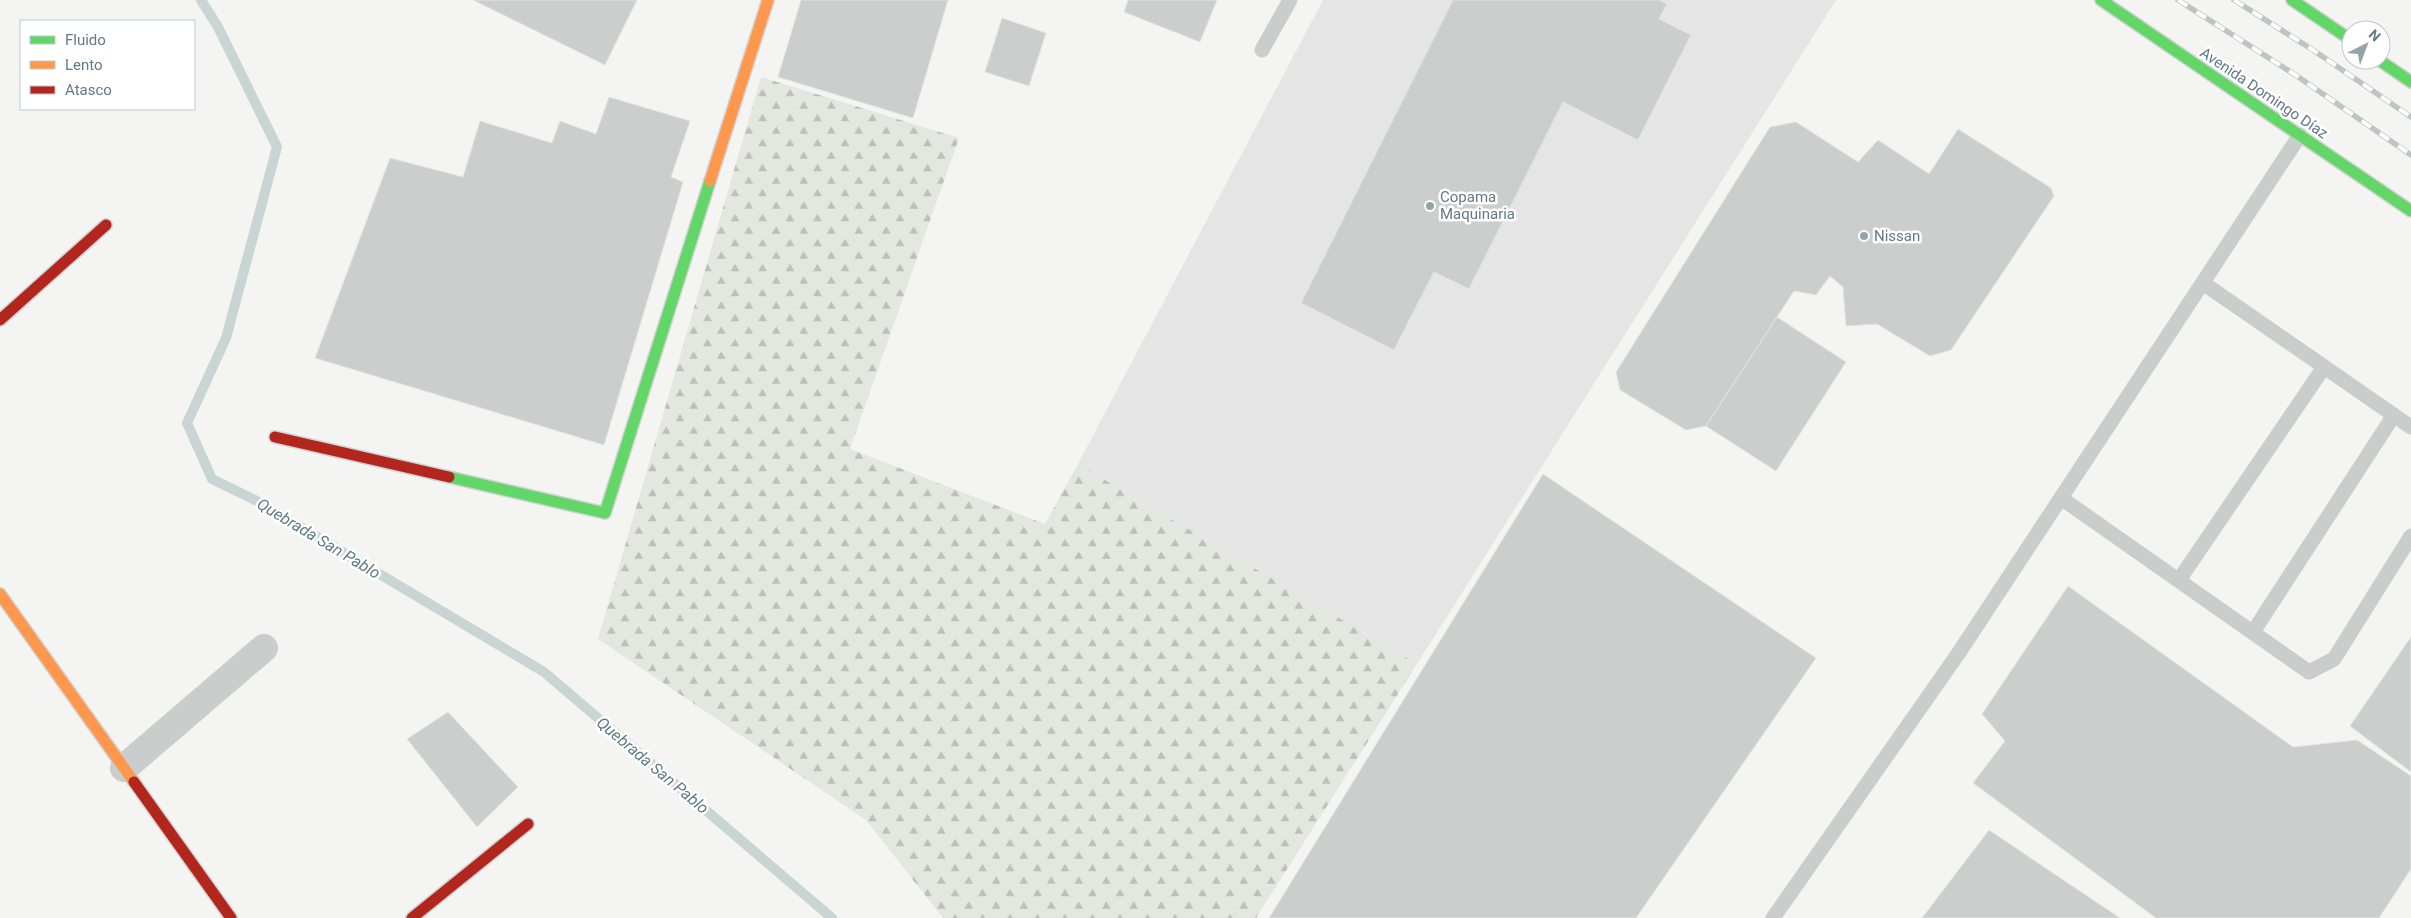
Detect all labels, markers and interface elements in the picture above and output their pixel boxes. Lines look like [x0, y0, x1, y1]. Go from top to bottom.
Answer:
legend [20, 20, 195, 110]
north arrow [2341, 20, 2391, 70]
text: N [2366, 26, 2384, 45]
text: Fluido [65, 31, 106, 49]
street label: Avenida Domingo Díaz [2197, 44, 2331, 142]
text: Lento [65, 56, 103, 74]
text: Atasco [65, 81, 112, 99]
place label: Copama Maquinaria [1440, 188, 1515, 223]
marker: Copama Maquinaria [1424, 200, 1436, 212]
place label: Nissan [1874, 227, 1920, 245]
marker: Nissan [1858, 230, 1870, 242]
water label: Quebrada San Pablo [254, 494, 384, 583]
water label: Quebrada San Pablo [593, 713, 713, 818]

